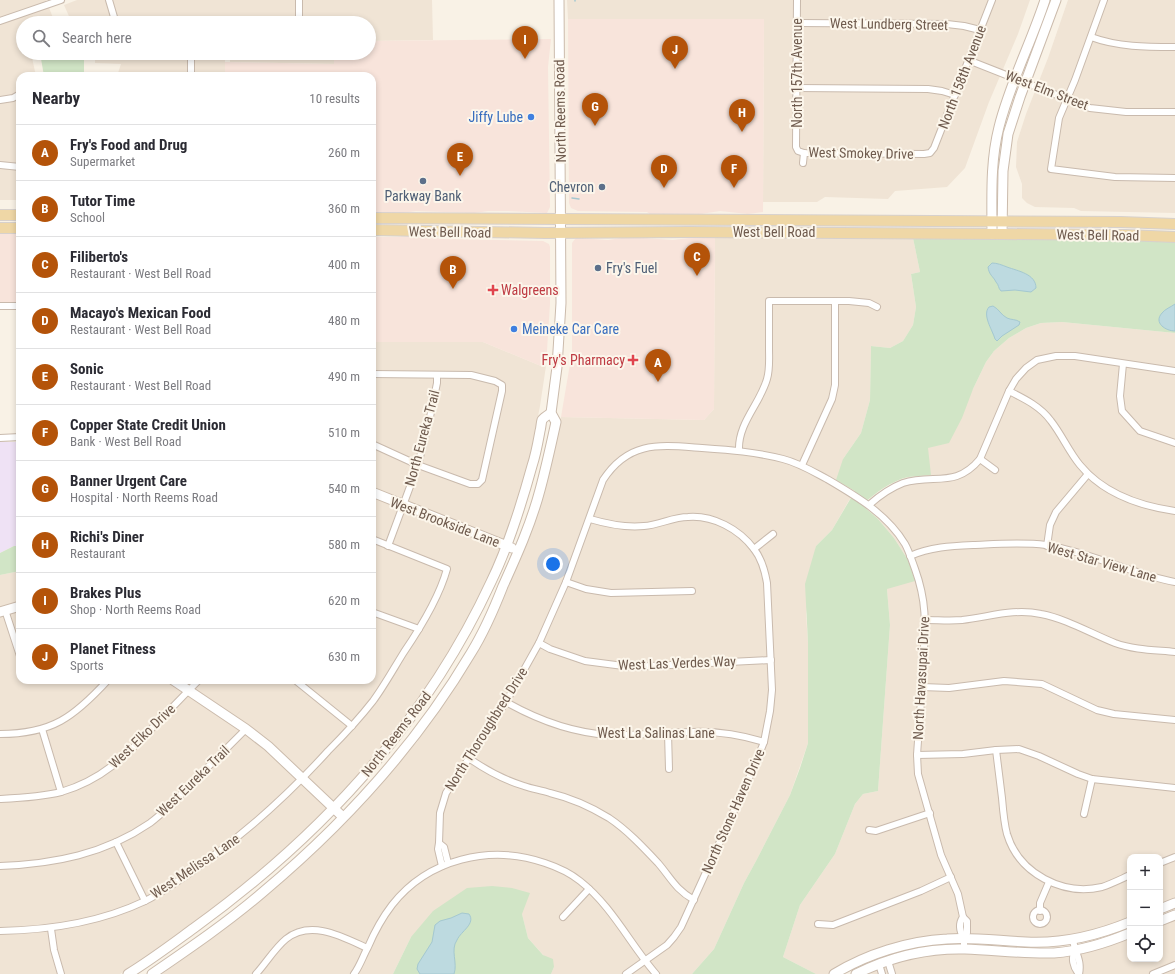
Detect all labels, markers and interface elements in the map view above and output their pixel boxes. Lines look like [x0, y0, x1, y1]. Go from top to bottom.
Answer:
street label: West Lundberg Street [830, 15, 948, 33]
search box [16, 16, 376, 60]
street label: North 157th Avenue [789, 18, 805, 128]
street label: North 158th Avenue [935, 23, 989, 131]
pin: I [512, 26, 538, 59]
icon: search [30, 27, 52, 49]
text: Search here [62, 29, 132, 47]
pin: J [662, 36, 688, 69]
street label: North Reems Road [551, 59, 569, 163]
street label: West Elm Street [1003, 67, 1091, 113]
text: Nearby [32, 88, 80, 108]
text: 10 results [309, 91, 360, 106]
pin: G [582, 93, 608, 126]
pin: H [729, 99, 755, 132]
place label: Jiffy Lube [469, 109, 523, 125]
marker: Jiffy Lube [526, 112, 536, 122]
text: Fry's Food and Drug [70, 136, 187, 154]
pin: E [447, 143, 473, 176]
street label: West Smokey Drive [808, 144, 914, 162]
text: A [41, 145, 49, 160]
text: 260 m [328, 145, 360, 160]
text: Supermarket [70, 154, 135, 169]
pin: D [651, 155, 677, 188]
pin: F [721, 155, 747, 188]
marker: Parkway Bank [418, 176, 428, 186]
place label: Chevron [549, 179, 594, 195]
marker: Chevron [597, 182, 607, 192]
place label: Parkway Bank [384, 188, 462, 204]
text: Tutor Time [70, 192, 135, 210]
text: B [41, 201, 49, 216]
text: 360 m [328, 201, 360, 216]
text: School [70, 210, 105, 225]
street label: West Bell Road [409, 223, 491, 241]
street label: West Bell Road [733, 224, 815, 240]
street label: West Bell Road [1057, 226, 1139, 244]
pin: C [684, 243, 710, 276]
text: Filiberto's [70, 248, 128, 266]
pin: B [440, 256, 466, 289]
text: C [41, 257, 49, 272]
text: 400 m [328, 257, 360, 272]
place label: Fry's Fuel [606, 260, 658, 276]
marker: Fry's Fuel [593, 263, 603, 273]
text: Restaurant · West Bell Road [70, 266, 211, 281]
place label: Walgreens [501, 282, 559, 298]
marker: Walgreens [488, 285, 498, 295]
text: Macayo's Mexican Food [70, 304, 211, 322]
text: D [41, 313, 49, 328]
text: 480 m [328, 313, 360, 328]
place label: Meineke Car Care [522, 321, 620, 337]
text: Restaurant · West Bell Road [70, 322, 211, 337]
marker: Meineke Car Care [509, 324, 519, 334]
pin: A [645, 349, 671, 382]
place label: Fry's Pharmacy [542, 352, 625, 368]
marker: Fry's Pharmacy [628, 355, 638, 365]
text: Sonic [70, 360, 104, 378]
text: E [42, 369, 48, 384]
text: 490 m [328, 369, 360, 384]
text: Restaurant · West Bell Road [70, 378, 211, 393]
street label: North Eureka Trail [402, 388, 442, 488]
text: Copper State Credit Union [70, 416, 226, 434]
text: F [42, 425, 48, 440]
text: 510 m [328, 425, 360, 440]
text: Bank · West Bell Road [70, 434, 181, 449]
text: Banner Urgent Care [70, 472, 187, 490]
text: G [41, 481, 49, 496]
text: 540 m [328, 481, 360, 496]
text: Hospital · North Reems Road [70, 490, 218, 505]
street label: West Brookside Lane [388, 494, 502, 550]
text: Richi's Diner [70, 528, 144, 546]
text: H [41, 537, 49, 552]
text: 580 m [328, 537, 360, 552]
street label: West Star View Lane [1045, 539, 1159, 585]
text: Restaurant [70, 546, 125, 561]
your location [543, 554, 563, 574]
text: Brakes Plus [70, 584, 141, 602]
text: I [43, 593, 47, 608]
text: 620 m [328, 593, 360, 608]
text: Shop · North Reems Road [70, 602, 201, 617]
street label: North Havasupai Drive [910, 616, 932, 740]
text: Planet Fitness [70, 640, 156, 658]
text: J [42, 649, 48, 664]
text: 630 m [328, 649, 360, 664]
street label: West Las Verdes Way [618, 653, 736, 673]
text: Sports [70, 658, 104, 673]
street label: North Thoroughbred Drive [441, 664, 531, 794]
street label: North Reems Road [358, 688, 434, 780]
street label: West Elko Drive [106, 700, 179, 771]
street label: West La Salinas Lane [597, 725, 715, 741]
street label: West Eureka Trail [153, 742, 233, 820]
street label: North Stone Haven Drive [698, 746, 768, 876]
street label: West Melissa Lane [148, 830, 243, 902]
map controls [1127, 854, 1163, 962]
button: + [1127, 854, 1163, 890]
button: − [1127, 890, 1163, 926]
button: locate [1127, 926, 1163, 962]

